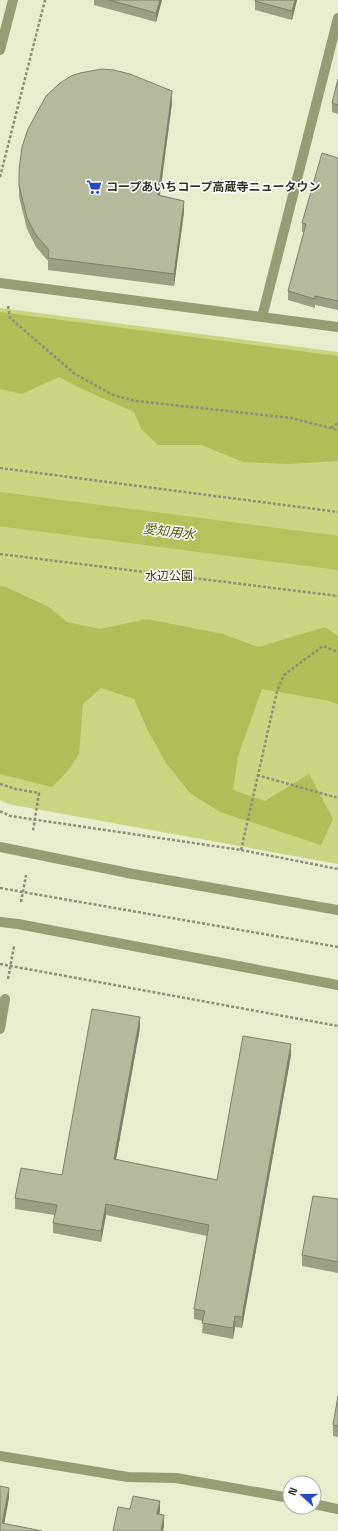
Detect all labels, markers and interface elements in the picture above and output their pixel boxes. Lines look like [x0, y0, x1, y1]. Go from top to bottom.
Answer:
supermarket icon: コープあいちコープ高蔵寺ニュータウン [85, 178, 103, 196]
place label: コープあいちコープ高蔵寺ニュータウン [106, 179, 321, 195]
water label: 愛知用水 [142, 520, 198, 543]
park label: 水辺公園 [145, 568, 193, 584]
north arrow [282, 1475, 322, 1515]
text: N [285, 1485, 301, 1497]

